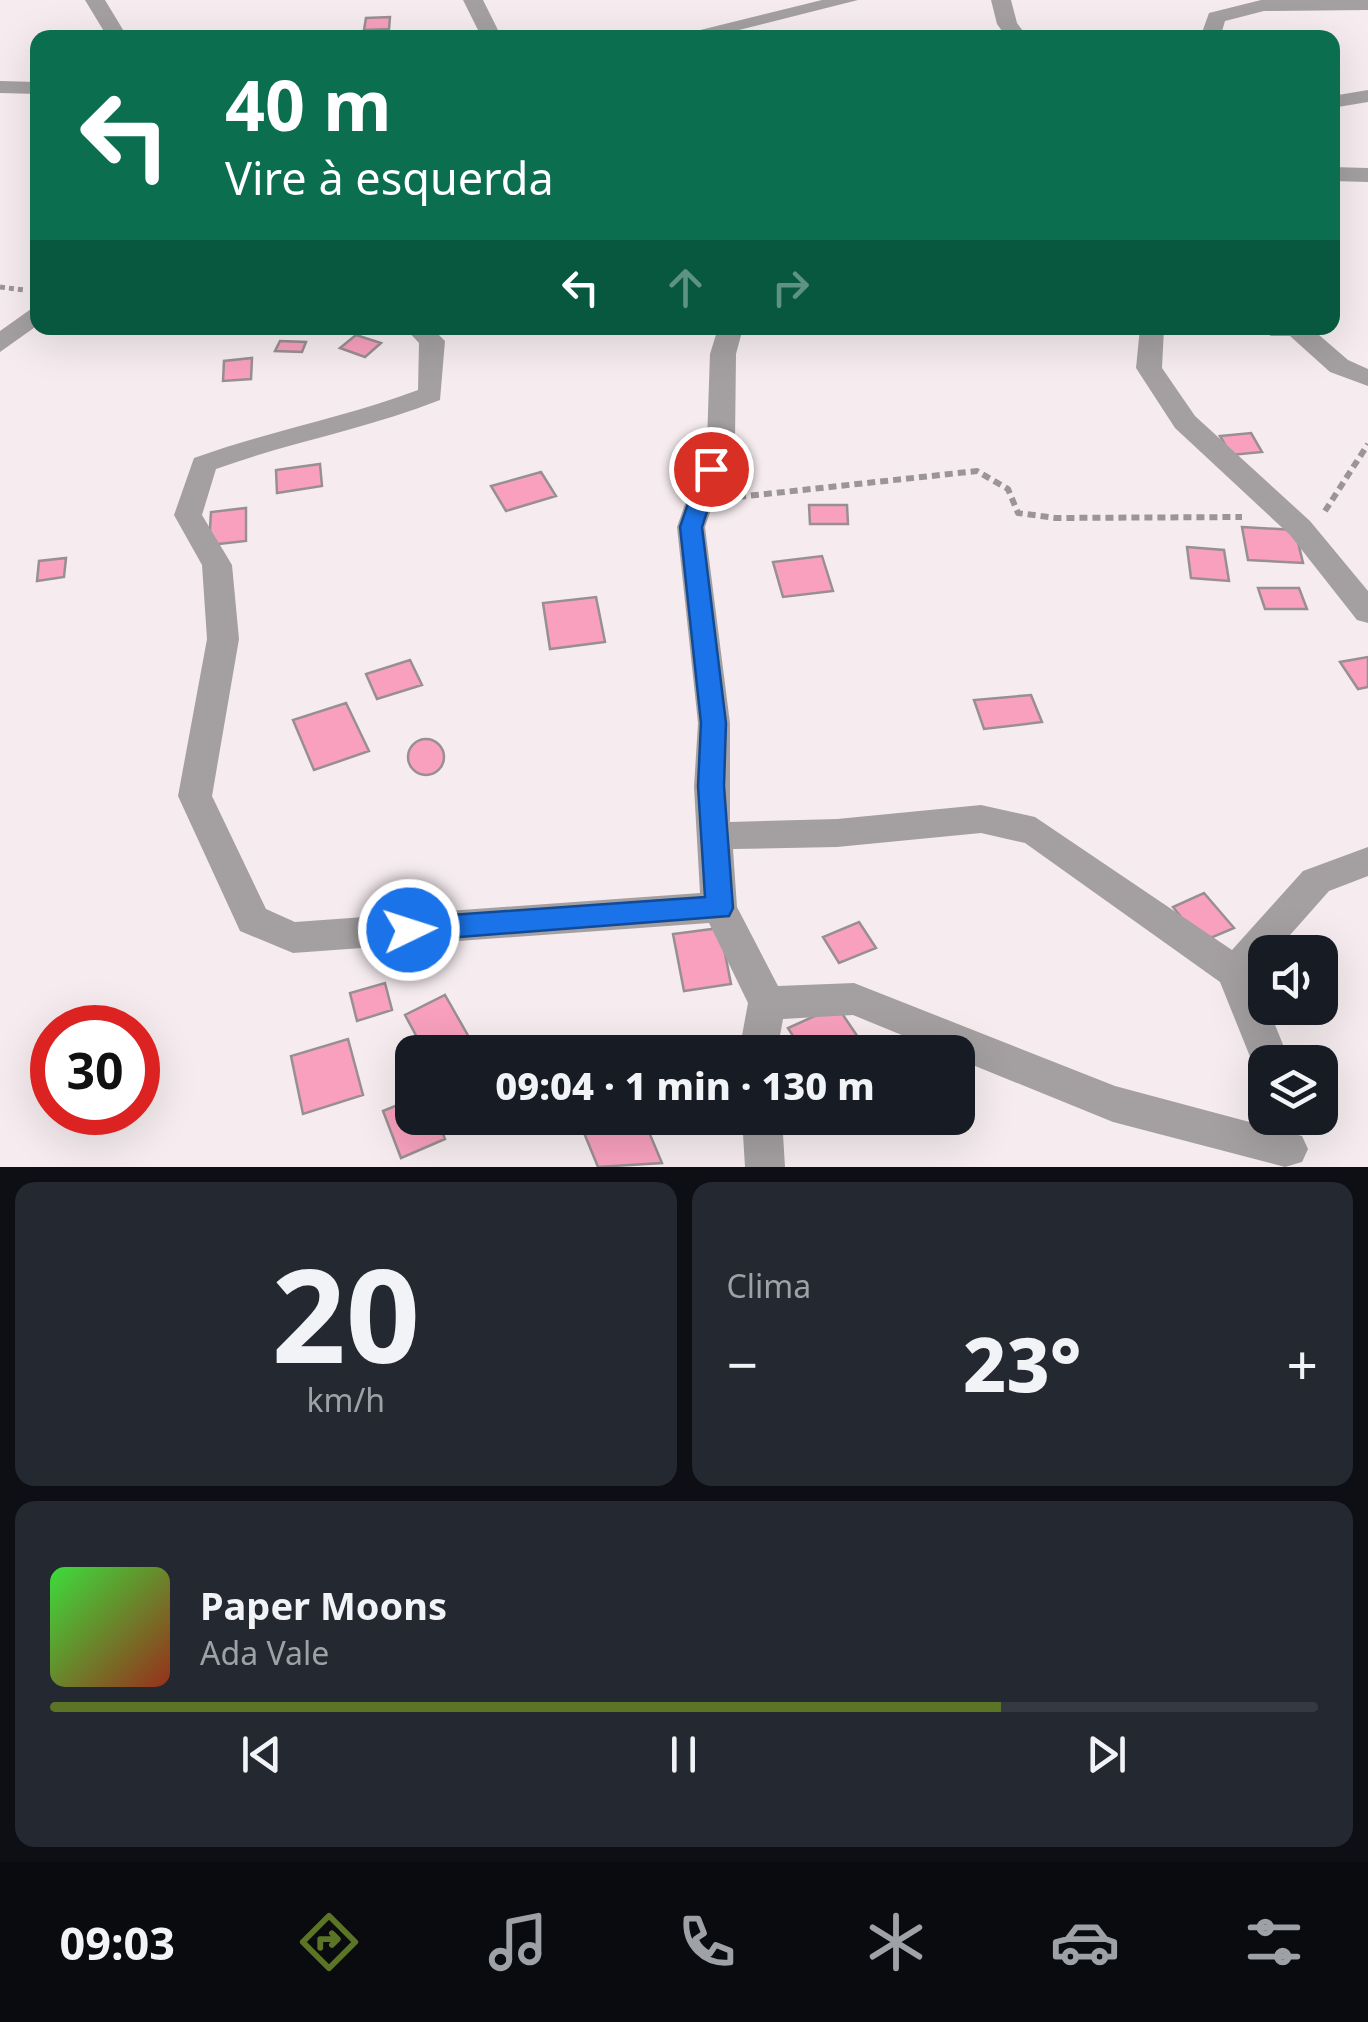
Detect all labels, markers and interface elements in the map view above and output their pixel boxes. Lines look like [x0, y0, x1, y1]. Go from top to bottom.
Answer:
text: 40 m [225, 56, 392, 152]
icon: left [60, 70, 190, 200]
text: Vire à esquerda [225, 147, 554, 208]
icon: left [553, 260, 608, 315]
icon: ahead [658, 260, 713, 315]
icon: right [763, 260, 818, 315]
pin [669, 427, 754, 512]
icon: arrive [684, 442, 739, 497]
position arrow [357, 878, 461, 982]
map controls [1248, 935, 1338, 1135]
button: sound [1248, 935, 1338, 1025]
speed limit sign: 30 [30, 1005, 160, 1135]
button: layers [1248, 1045, 1338, 1135]
text: 09:04 · 1 min · 130 m [495, 1059, 875, 1111]
text: 20 [271, 1224, 420, 1401]
text: Clima [727, 1264, 811, 1307]
text: 23° [963, 1312, 1081, 1414]
text: − [727, 1326, 758, 1401]
text: + [1287, 1326, 1318, 1401]
text: km/h [306, 1378, 385, 1421]
text: Paper Moons [200, 1579, 447, 1631]
text: Ada Vale [200, 1631, 329, 1674]
icon: previous [234, 1727, 289, 1782]
icon: pause [656, 1727, 711, 1782]
icon: next [1079, 1727, 1134, 1782]
icon: directions [294, 1907, 364, 1977]
icon: music [483, 1907, 553, 1977]
icon: phone [672, 1907, 742, 1977]
icon: climate [861, 1907, 931, 1977]
icon: car [1050, 1907, 1120, 1977]
icon: filters [1239, 1907, 1309, 1977]
text: 09:03 [59, 1912, 175, 1973]

